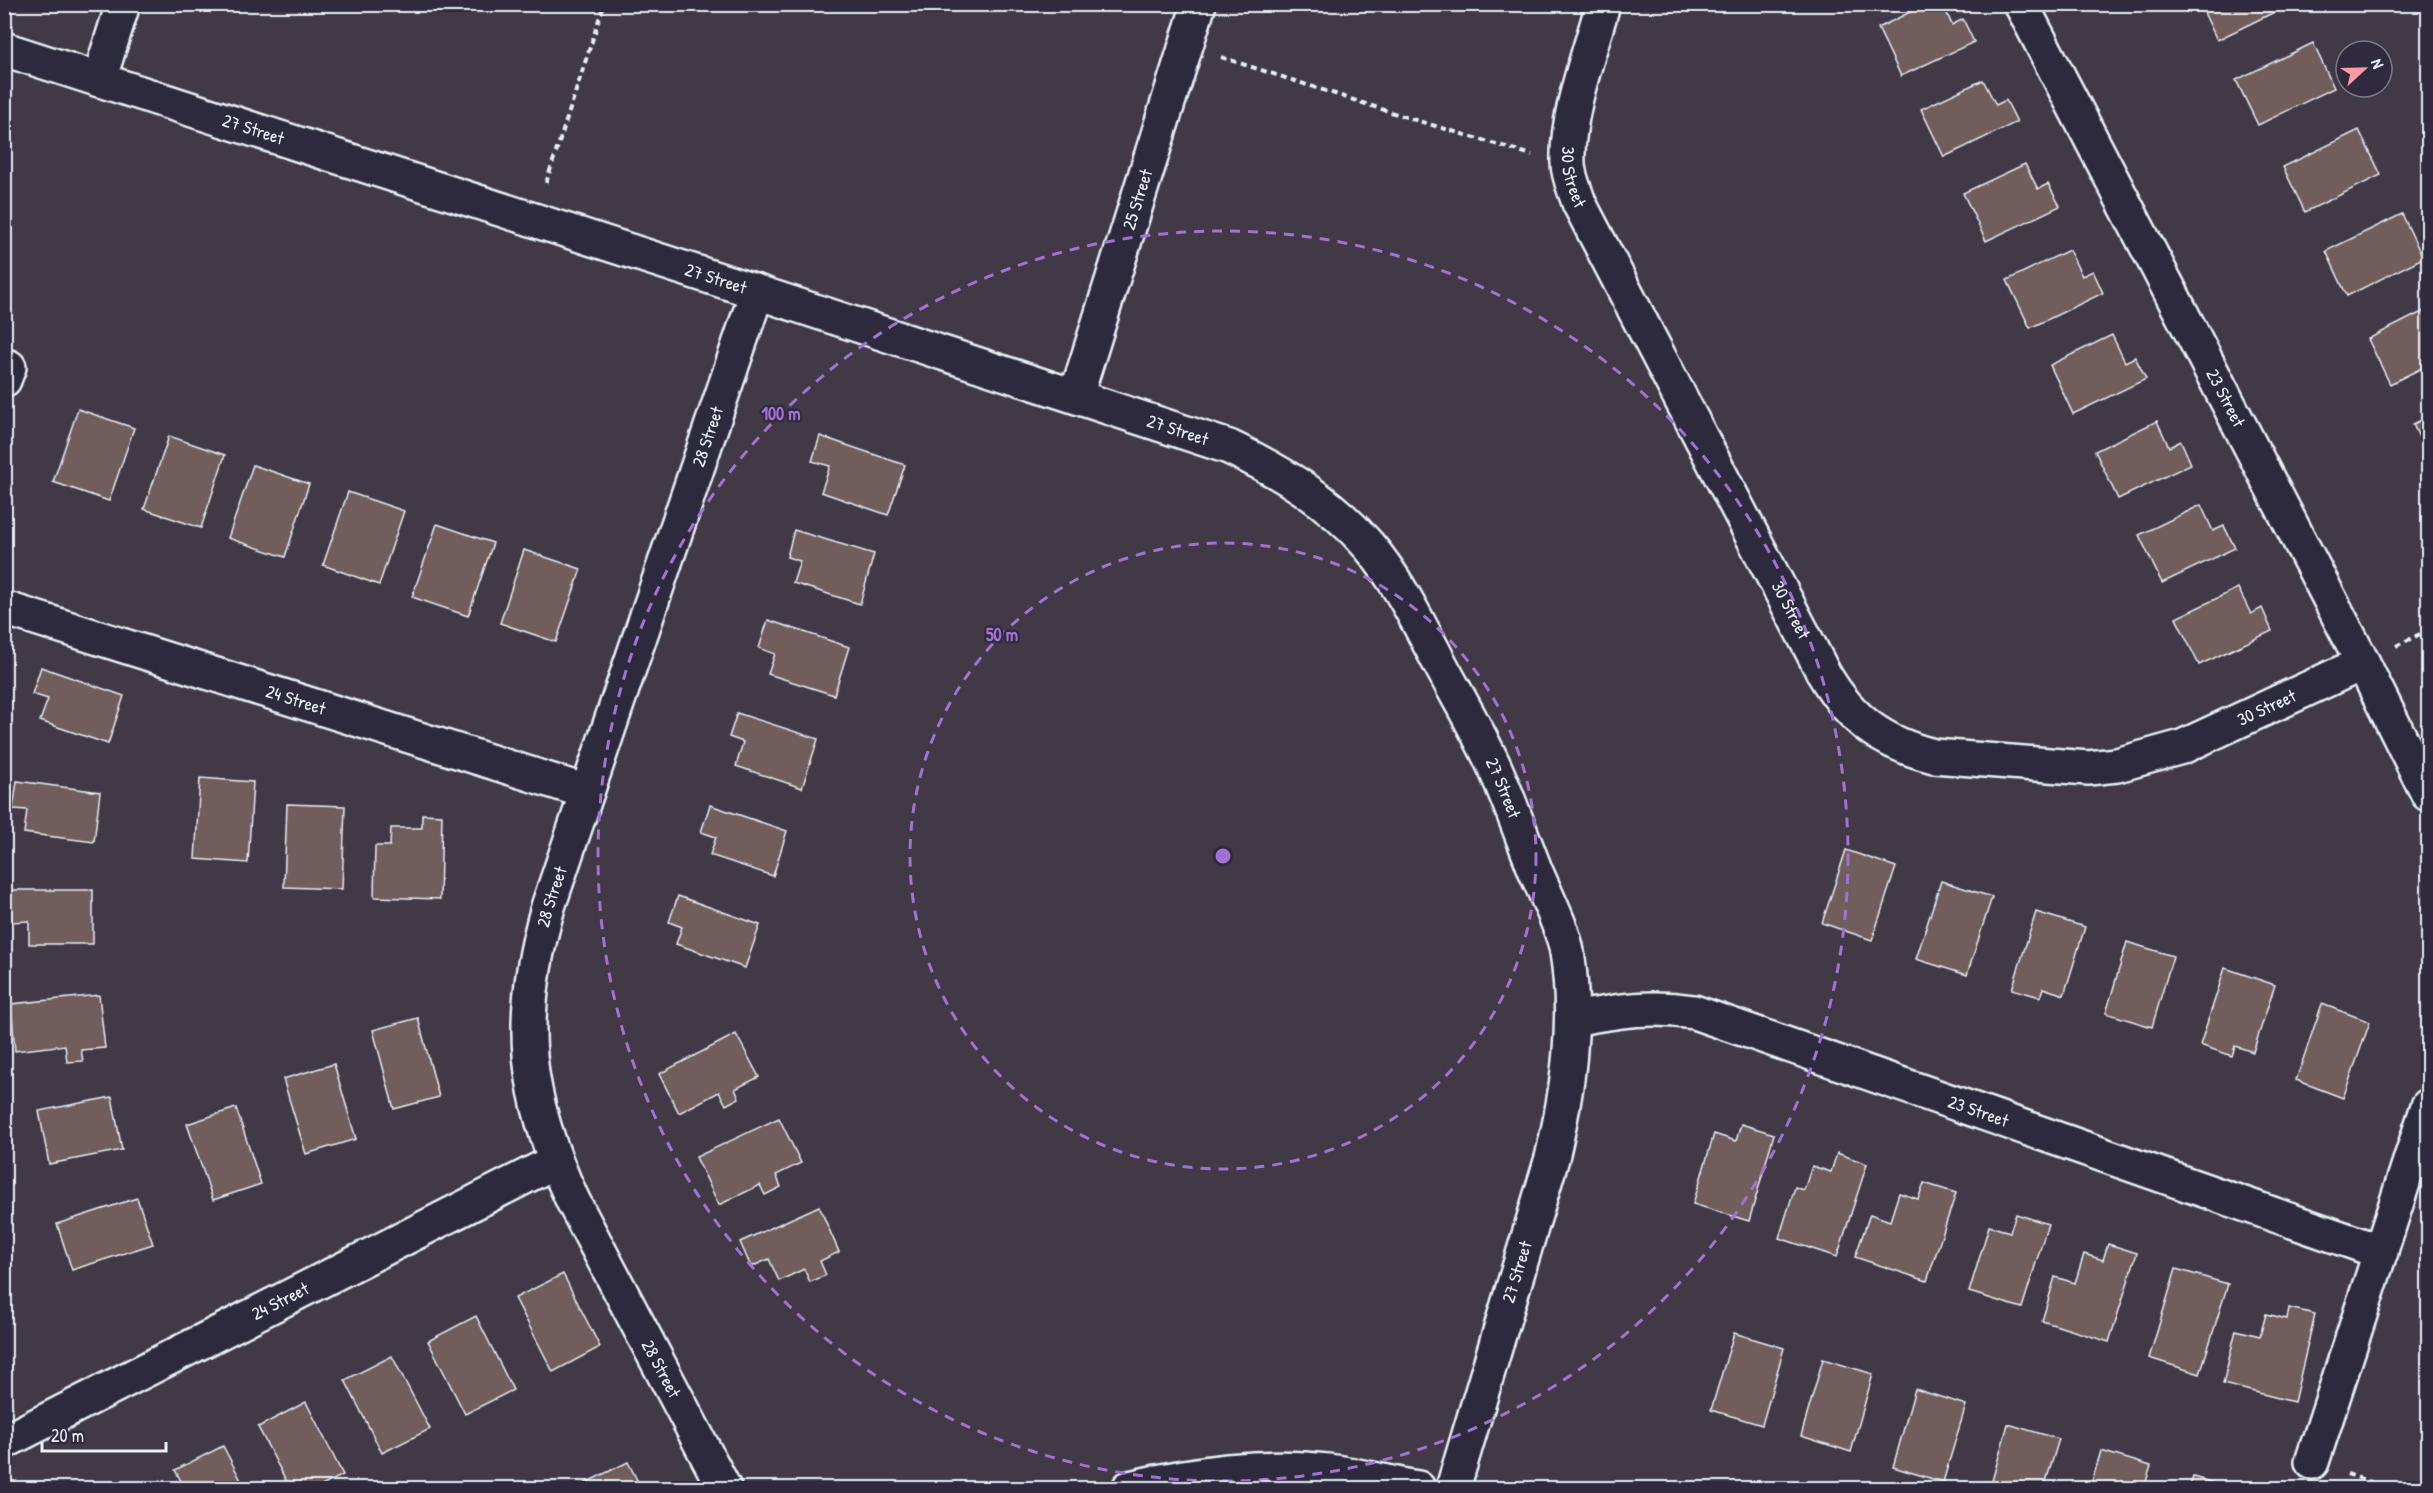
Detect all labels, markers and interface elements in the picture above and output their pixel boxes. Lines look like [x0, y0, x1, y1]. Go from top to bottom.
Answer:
north arrow [2334, 39, 2394, 99]
text: N [2366, 55, 2390, 72]
street label: 27 Street [219, 107, 288, 151]
street label: 30 Street [1556, 146, 1593, 213]
street label: 25 Street [1116, 165, 1159, 233]
street label: 27 Street [682, 257, 751, 300]
street label: 23 Street [2200, 364, 2252, 432]
text: 100 m [761, 401, 801, 426]
street label: 28 Street [686, 402, 729, 470]
street label: 27 Street [1144, 408, 1213, 452]
street label: 30 Street [1766, 576, 1817, 644]
text: 50 m [986, 622, 1018, 647]
street label: 24 Street [263, 678, 330, 721]
street label: 30 Street [2233, 682, 2301, 732]
street label: 27 Street [1480, 753, 1528, 822]
centre of rings [1213, 846, 1233, 866]
street label: 28 Street [530, 862, 573, 930]
street label: 23 Street [1945, 1089, 2013, 1133]
street label: 27 Street [1495, 1237, 1538, 1306]
street label: 24 Street [247, 1276, 314, 1326]
street label: 28 Street [636, 1335, 687, 1403]
scale bar [42, 1415, 166, 1453]
text: 20 m [51, 1423, 84, 1448]

